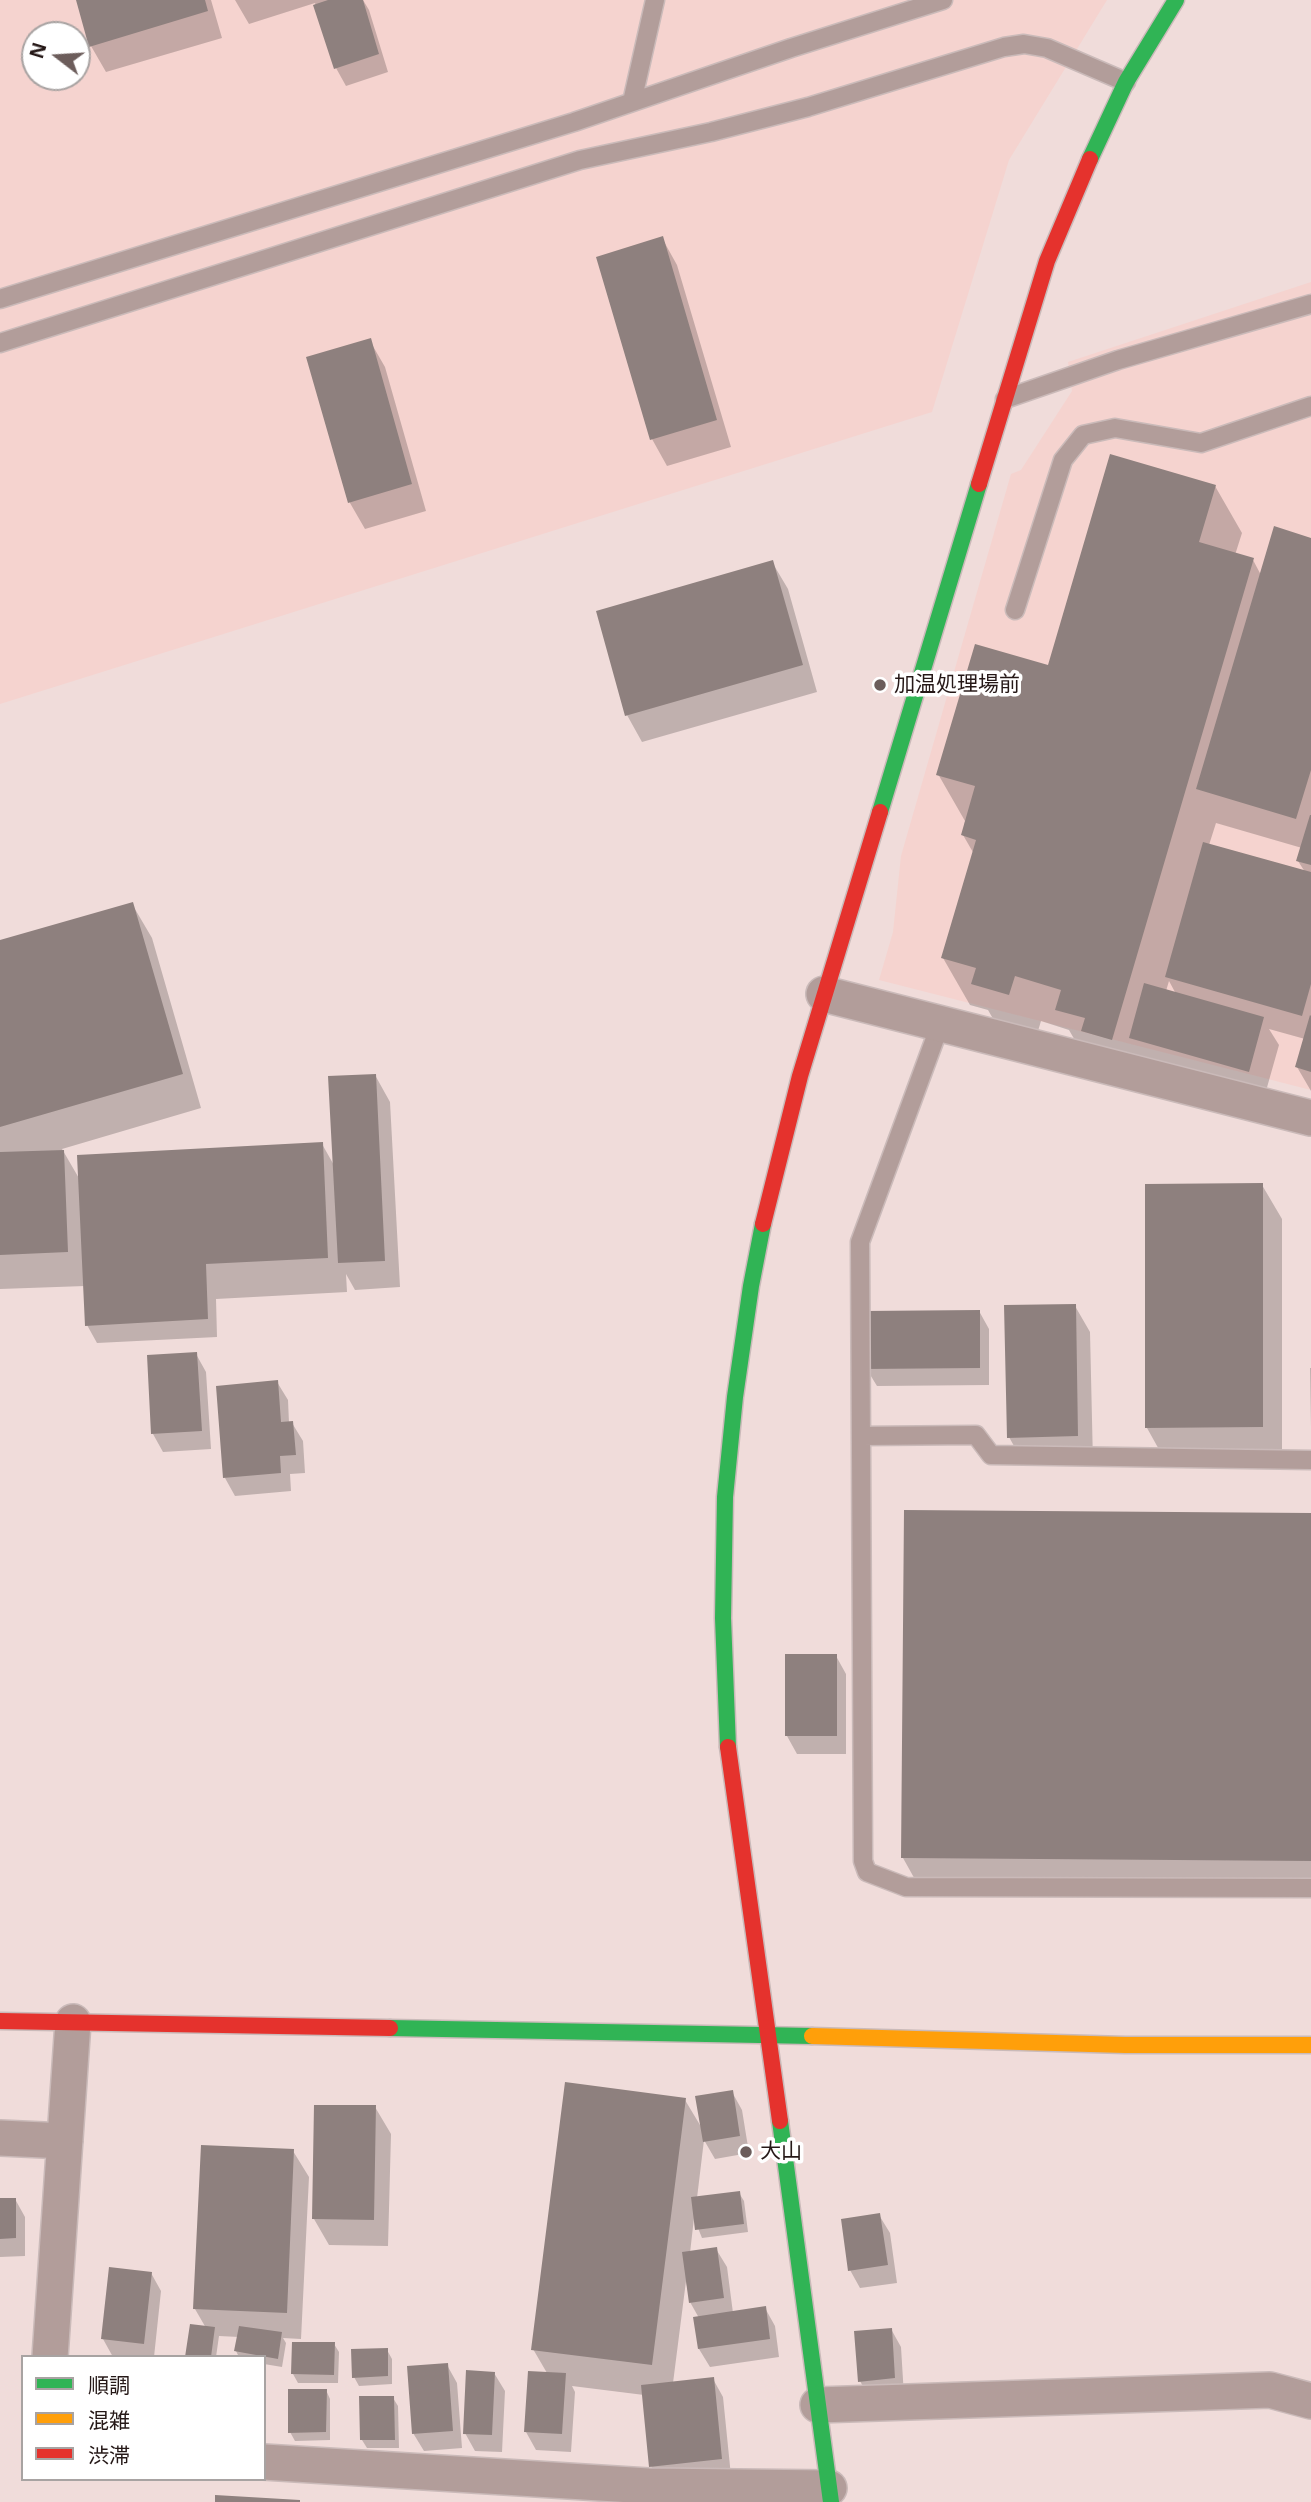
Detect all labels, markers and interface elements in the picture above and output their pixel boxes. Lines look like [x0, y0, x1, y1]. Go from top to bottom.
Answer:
north arrow [21, 21, 91, 91]
text: N [23, 39, 53, 62]
place label: 加温処理場前 [894, 672, 1020, 698]
marker: 加温処理場前 [872, 677, 888, 693]
place label: 大山 [760, 2139, 802, 2165]
marker: 大山 [738, 2144, 754, 2160]
legend [21, 2355, 266, 2481]
text: 順調 [88, 2371, 130, 2399]
text: 混雑 [88, 2406, 130, 2434]
text: 渋滞 [88, 2441, 130, 2469]

